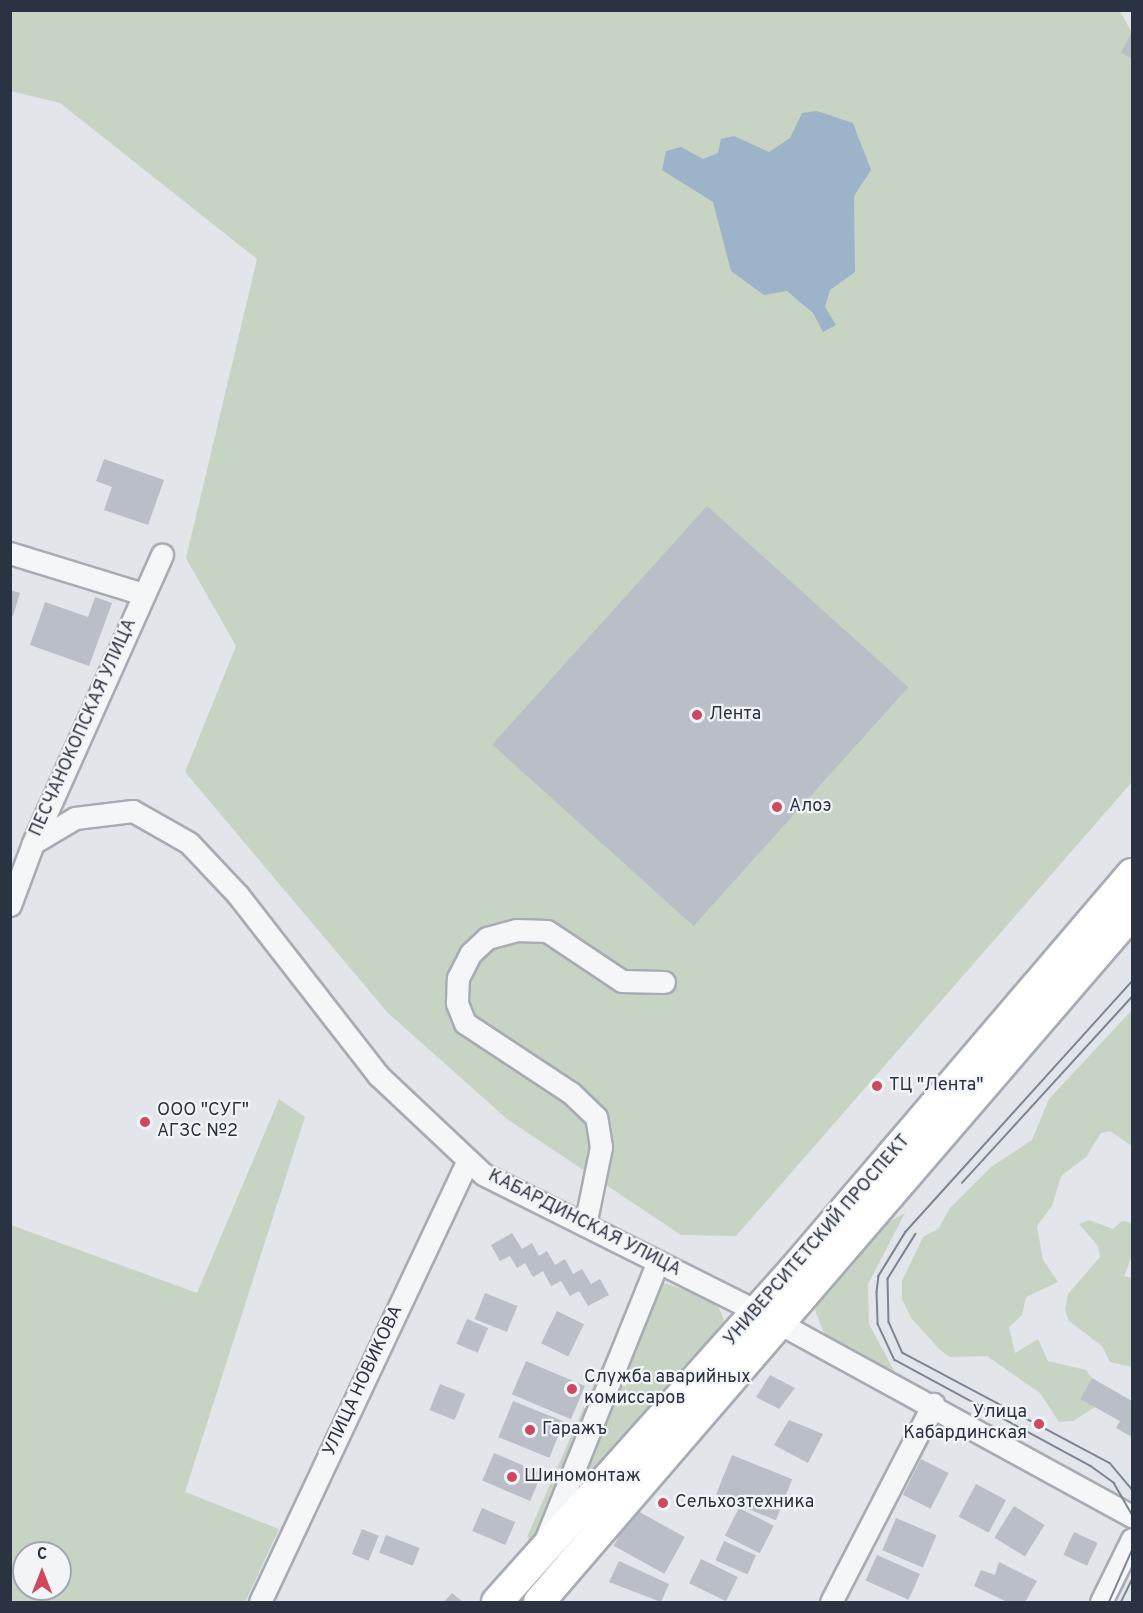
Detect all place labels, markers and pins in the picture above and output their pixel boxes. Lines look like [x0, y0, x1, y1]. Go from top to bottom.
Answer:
place label: Лента [709, 704, 761, 726]
marker: Лента [690, 708, 704, 722]
place label: Алоэ [789, 796, 831, 818]
marker: Алоэ [770, 800, 784, 814]
place label: ТЦ "Лента" [889, 1075, 984, 1097]
marker: ТЦ "Лента" [870, 1079, 884, 1093]
place label: ООО "СУГ" АГЗС №2 [157, 1101, 249, 1144]
marker: ООО "СУГ" АГЗС №2 [138, 1115, 152, 1129]
place label: Служба аварийных комиссаров [584, 1368, 751, 1410]
marker: Служба аварийных комиссаров [565, 1382, 579, 1396]
place label: Улица Кабардинская [903, 1403, 1027, 1446]
marker: Улица Кабардинская [1032, 1417, 1046, 1431]
place label: Гаражъ [542, 1419, 607, 1441]
marker: Гаражъ [523, 1423, 537, 1437]
place label: Шиномонтаж [524, 1466, 641, 1488]
marker: Шиномонтаж [505, 1470, 519, 1484]
place label: Сельхозтехника [675, 1492, 814, 1514]
marker: Сельхозтехника [656, 1496, 670, 1510]

